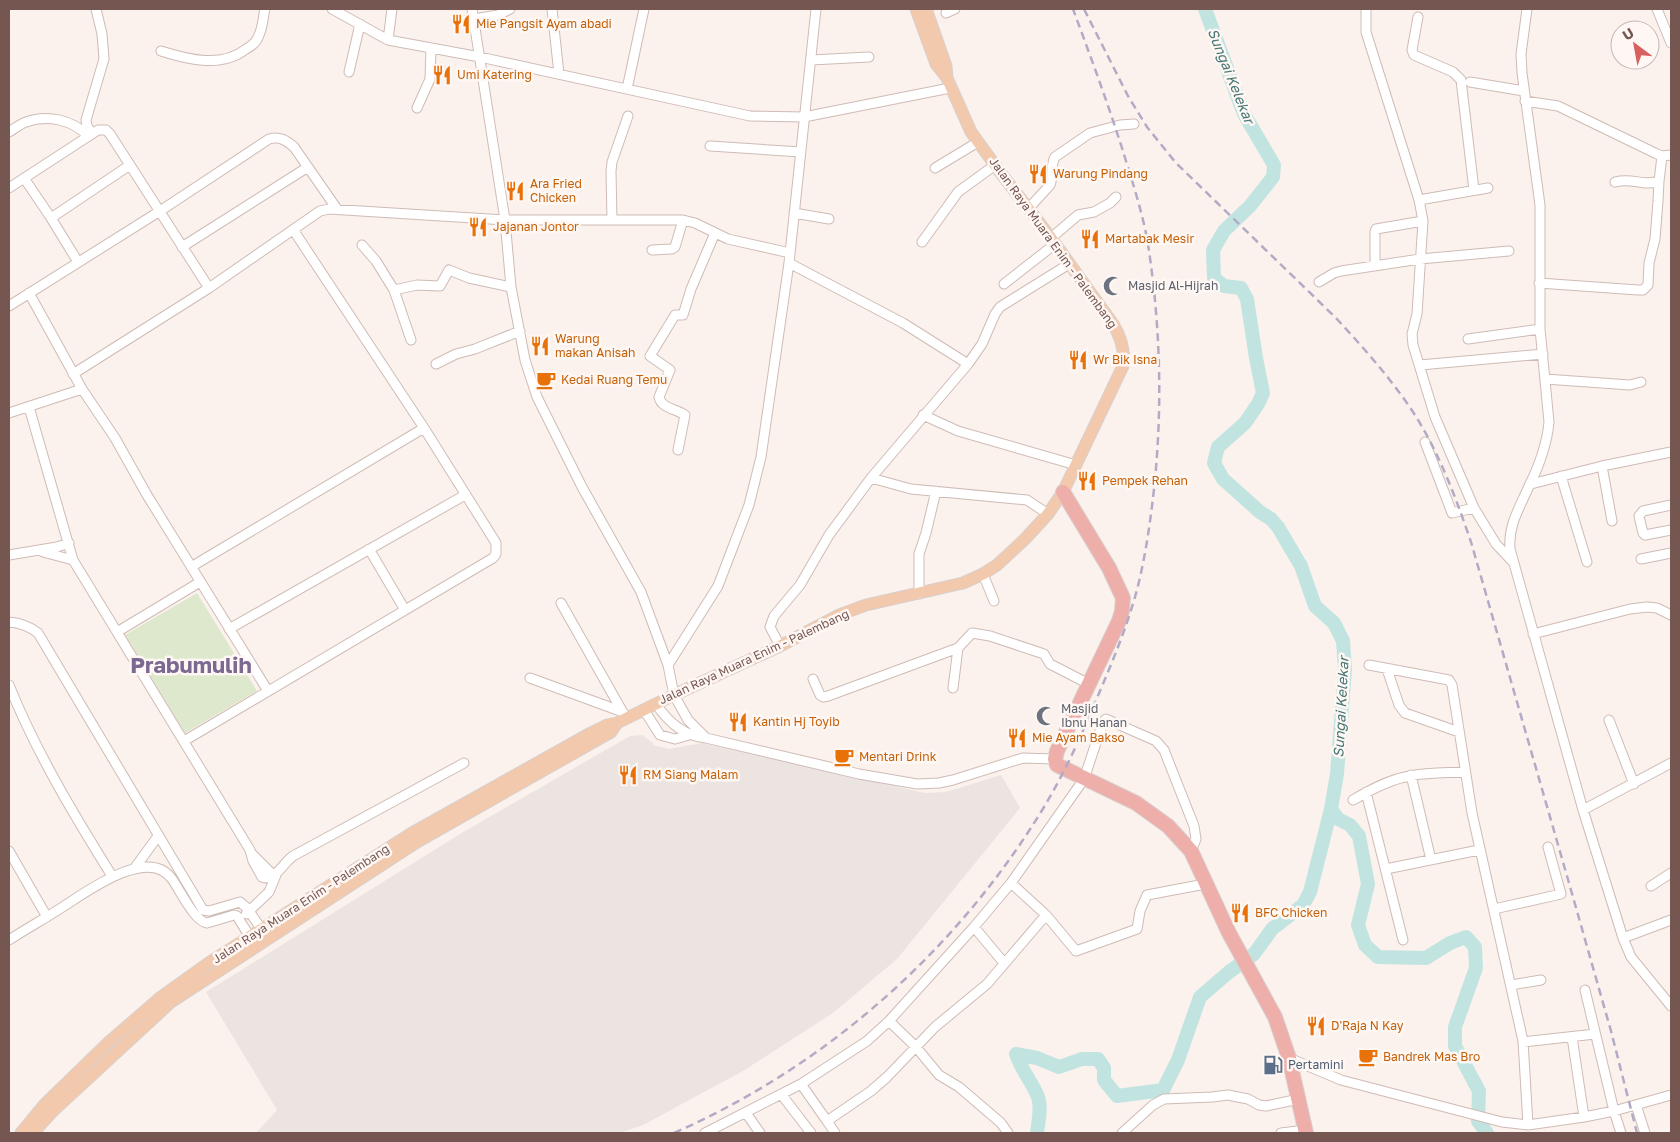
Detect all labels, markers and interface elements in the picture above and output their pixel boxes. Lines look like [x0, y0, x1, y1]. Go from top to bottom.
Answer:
restaurant icon: Mie Pangsit Ayam abadi [450, 13, 472, 35]
place label: Mie Pangsit Ayam abadi [476, 16, 612, 31]
north arrow [1610, 20, 1660, 70]
text: U [1619, 24, 1637, 43]
water label: Sungai Kelekar [1205, 26, 1259, 128]
restaurant icon: Umi Katering [431, 64, 453, 86]
place label: Umi Katering [457, 67, 532, 82]
street label: Jalan Raya Muara Enim - Palembang [986, 154, 1121, 331]
restaurant icon: Warung Pindang [1027, 163, 1049, 185]
place label: Warung Pindang [1053, 166, 1148, 181]
place label: Ara Fried Chicken [530, 176, 582, 205]
restaurant icon: Ara Fried Chicken [504, 180, 526, 202]
restaurant icon: Jajanan Jontor [467, 216, 489, 238]
place label: Jajanan Jontor [493, 219, 579, 234]
restaurant icon: Martabak Mesir [1079, 228, 1101, 250]
place label: Martabak Mesir [1105, 231, 1194, 246]
mosque icon: Masjid Al-Hijrah [1102, 275, 1124, 297]
place label: Masjid Al-Hijrah [1128, 278, 1218, 293]
place label: Warung makan Anisah [555, 331, 635, 360]
restaurant icon: Warung makan Anisah [529, 335, 551, 357]
restaurant icon: Wr Bik Isna [1067, 349, 1089, 371]
place label: Wr Bik Isna [1093, 352, 1157, 367]
cafe icon: Kedai Ruang Temu [535, 369, 557, 391]
place label: Kedai Ruang Temu [561, 372, 667, 387]
restaurant icon: Pempek Rehan [1076, 470, 1098, 492]
place label: Pempek Rehan [1102, 473, 1188, 488]
street label: Jalan Raya Muara Enim - Palembang [656, 606, 851, 707]
district label: Prabumulih [130, 651, 252, 678]
water label: Sungai Kelekar [1329, 654, 1352, 758]
place label: Masjid Ibnu Hanan [1061, 701, 1127, 730]
mosque icon: Masjid Ibnu Hanan [1035, 705, 1057, 727]
restaurant icon: Kantin Hj Toyib [727, 711, 749, 733]
place label: Kantin Hj Toyib [753, 714, 840, 729]
restaurant icon: Mie Ayam Bakso [1006, 727, 1028, 749]
place label: Mie Ayam Bakso [1032, 730, 1125, 745]
cafe icon: Mentari Drink [833, 746, 855, 768]
place label: Mentari Drink [859, 749, 937, 764]
restaurant icon: RM Siang Malam [617, 764, 639, 786]
place label: RM Siang Malam [643, 767, 738, 782]
street label: Jalan Raya Muara Enim - Palembang [210, 841, 392, 966]
restaurant icon: BFC Chicken [1229, 902, 1251, 924]
place label: BFC Chicken [1255, 905, 1327, 920]
restaurant icon: D'Raja N Kay [1305, 1015, 1327, 1037]
place label: D'Raja N Kay [1331, 1018, 1404, 1033]
cafe icon: Bandrek Mas Bro [1357, 1046, 1379, 1068]
place label: Bandrek Mas Bro [1383, 1049, 1480, 1064]
fuel station icon: Pertamini [1262, 1054, 1284, 1076]
place label: Pertamini [1288, 1057, 1344, 1072]

